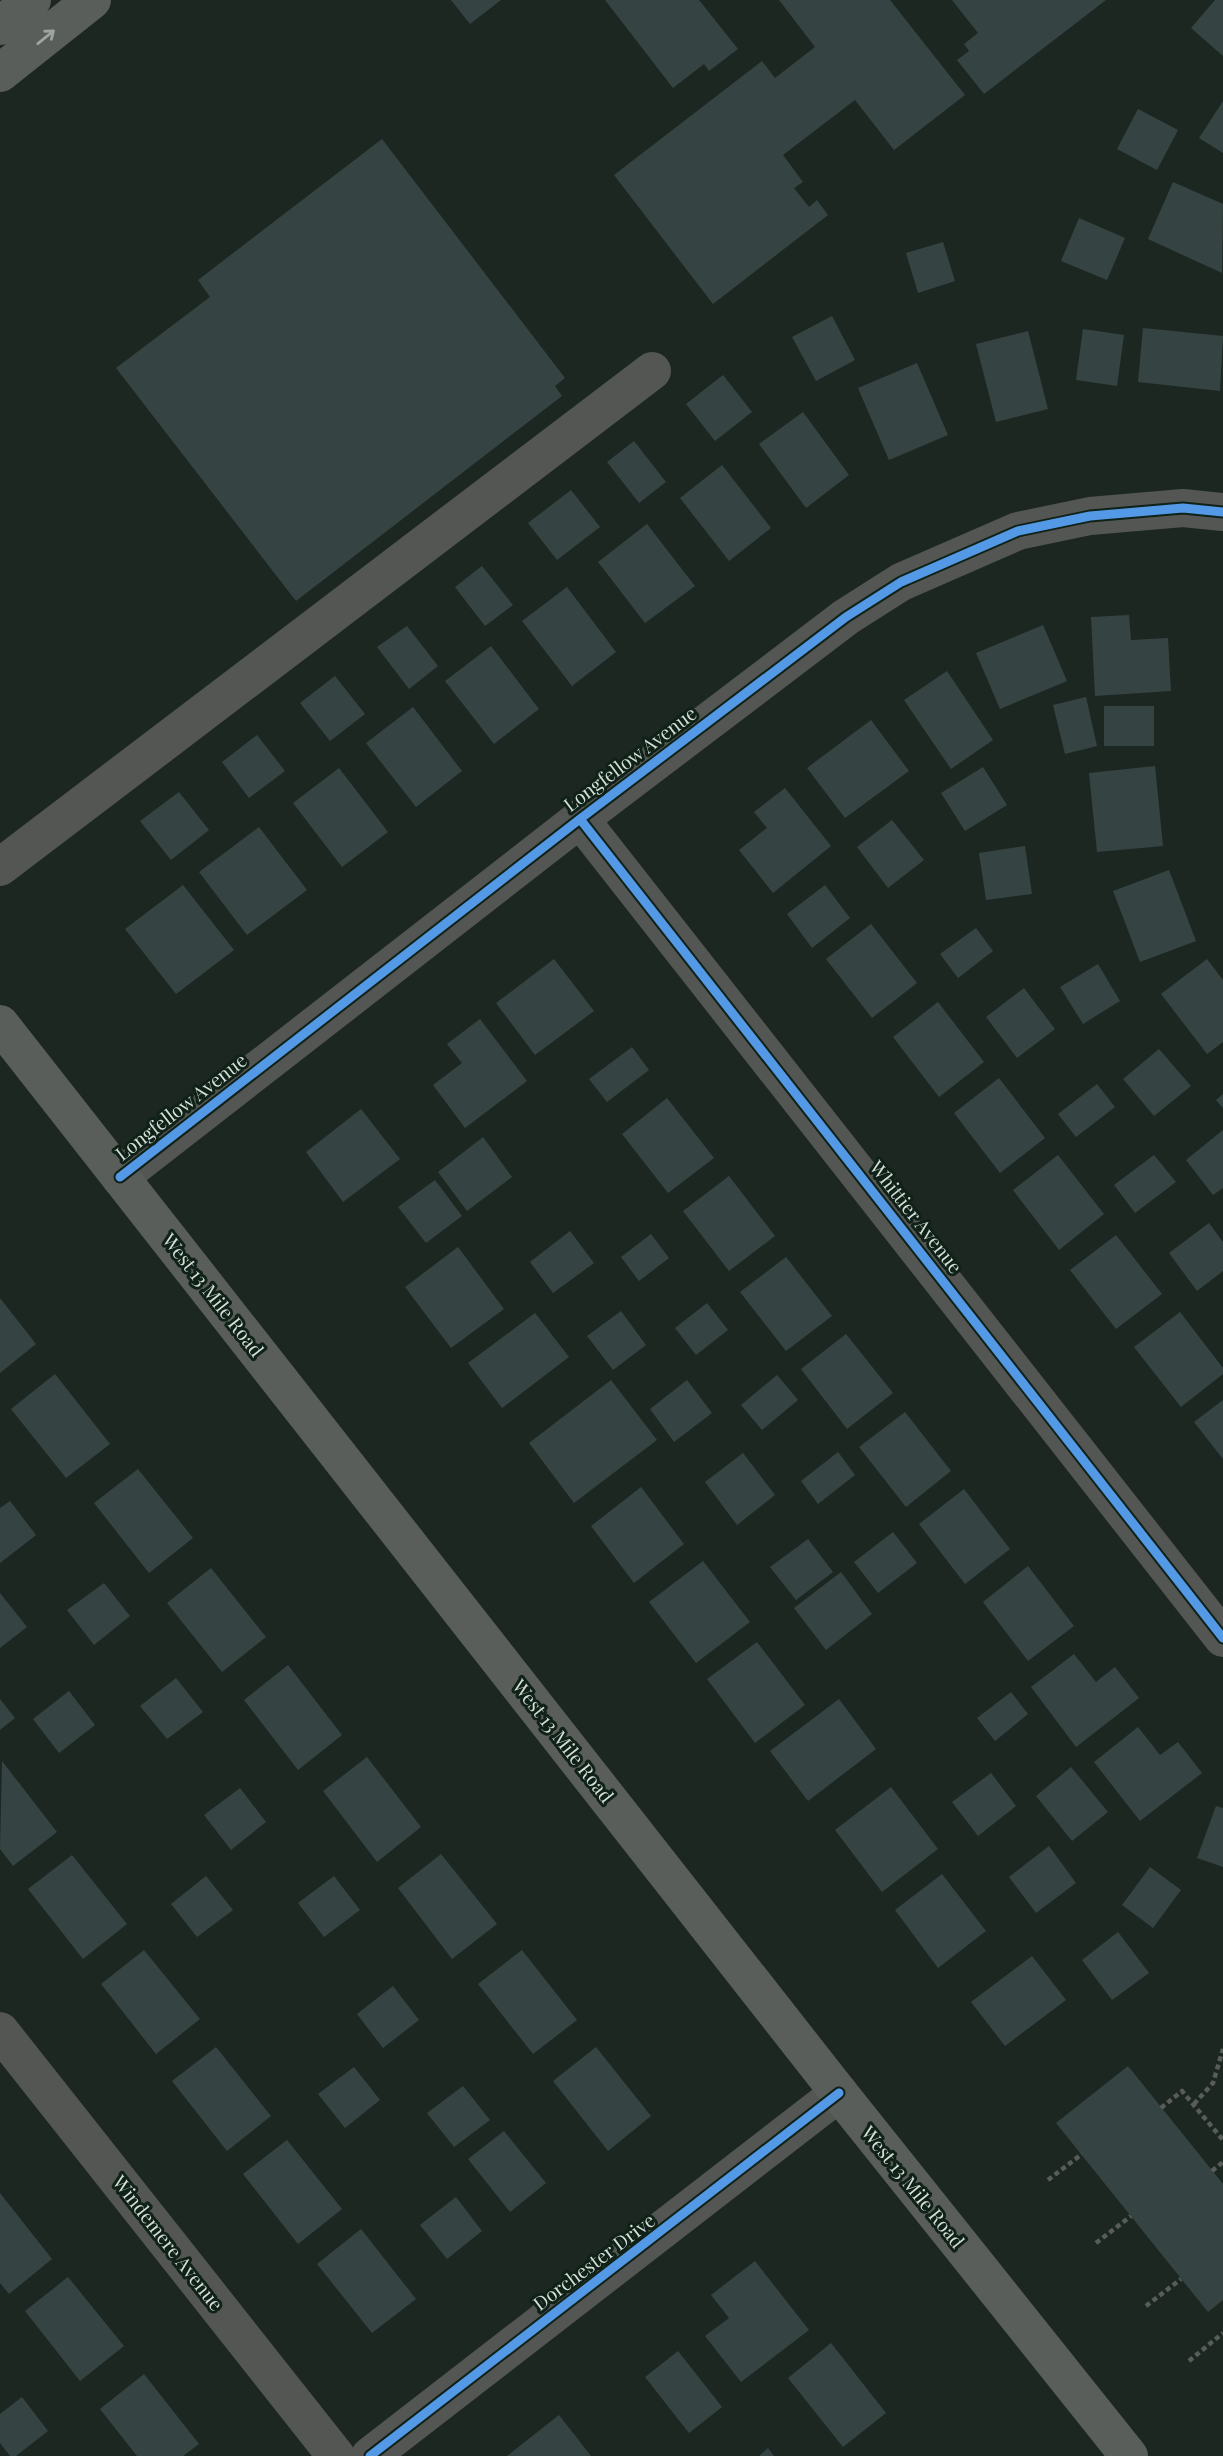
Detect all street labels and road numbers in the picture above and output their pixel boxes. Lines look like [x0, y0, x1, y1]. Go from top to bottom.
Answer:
street label: Longfellow Avenue [558, 700, 701, 817]
street label: Longfellow Avenue [109, 1047, 252, 1166]
street label: Whittier Avenue [864, 1154, 969, 1278]
street label: West 13 Mile Road [157, 1226, 270, 1362]
street label: West 13 Mile Road [507, 1672, 620, 1808]
street label: West 13 Mile Road [856, 2119, 971, 2253]
street label: Windemere Avenue [107, 2168, 230, 2316]
street label: Dorchester Drive [527, 2207, 660, 2316]

